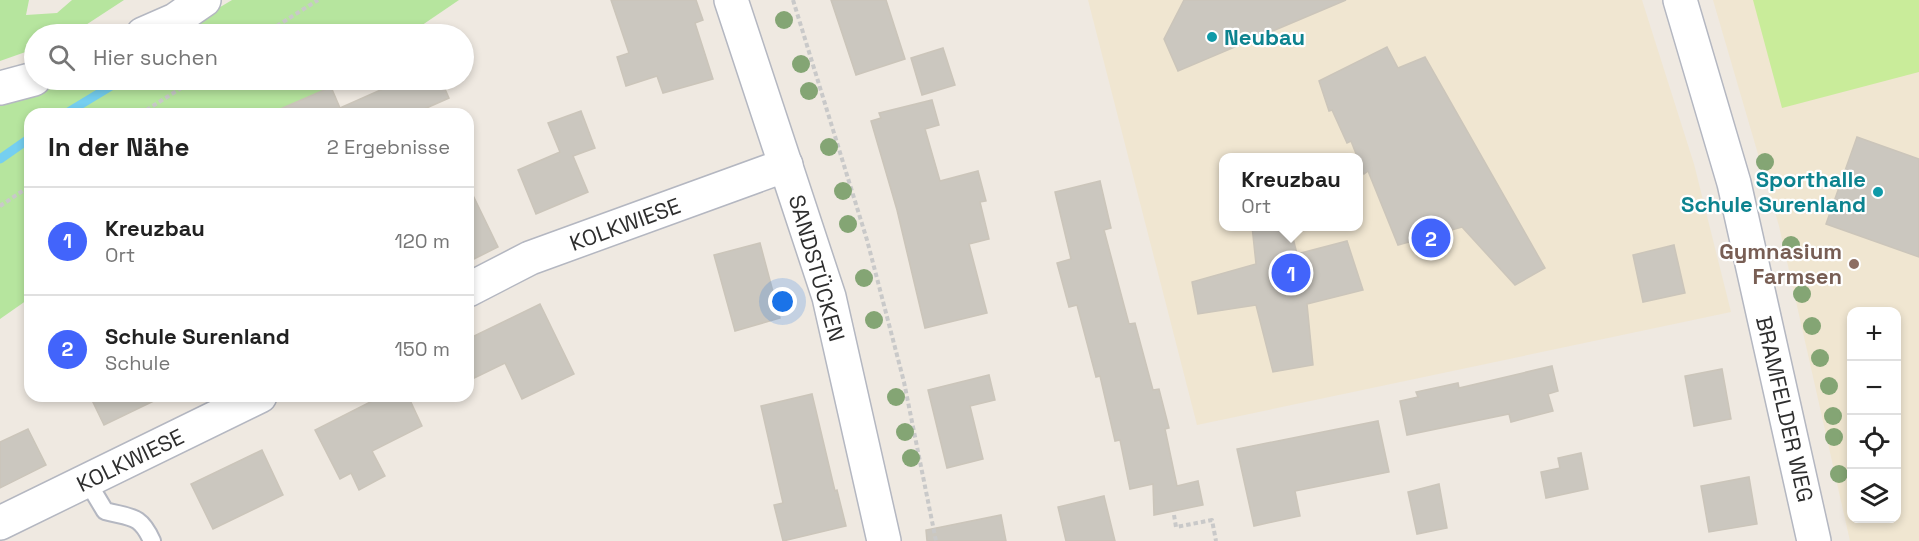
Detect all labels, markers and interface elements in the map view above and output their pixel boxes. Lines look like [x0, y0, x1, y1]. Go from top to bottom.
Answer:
place label: Neubau [1224, 23, 1305, 51]
search box [24, 24, 474, 90]
marker: Neubau [1205, 30, 1219, 44]
icon: search [45, 41, 78, 74]
text: Hier suchen [93, 43, 218, 71]
text: In der Nähe [48, 130, 189, 164]
text: 2 Ergebnisse [327, 134, 450, 160]
popup [1219, 153, 1363, 231]
text: Kreuzbau [1241, 165, 1341, 193]
place label: Sporthalle Schule Surenland [1681, 165, 1866, 218]
marker: Sporthalle Schule Surenland [1871, 185, 1885, 199]
street label: KOLKWIESE [566, 191, 684, 257]
street label: SANDSTÜCKEN [783, 191, 851, 345]
text: Ort [1241, 193, 1271, 219]
text: Kreuzbau [105, 214, 205, 242]
pin: 2 [1412, 216, 1450, 260]
text: 1 [63, 228, 72, 254]
text: 120 m [394, 228, 450, 254]
place label: Gymnasium Farmsen [1719, 237, 1842, 290]
text: Ort [105, 242, 135, 268]
pin: 1 [1272, 250, 1310, 296]
marker: Gymnasium Farmsen [1847, 257, 1861, 271]
your location [768, 287, 797, 316]
map controls [1847, 307, 1901, 523]
button: + [1847, 307, 1901, 361]
street label: BRAMFELDER WEG [1750, 313, 1820, 505]
text: Schule Surenland [105, 322, 290, 350]
text: 2 [62, 336, 73, 362]
text: 150 m [395, 336, 450, 362]
text: Schule [105, 350, 170, 376]
button: − [1847, 361, 1901, 415]
button: locate [1847, 415, 1901, 469]
street label: KOLKWIESE [72, 422, 188, 498]
button: layers [1847, 469, 1901, 523]

